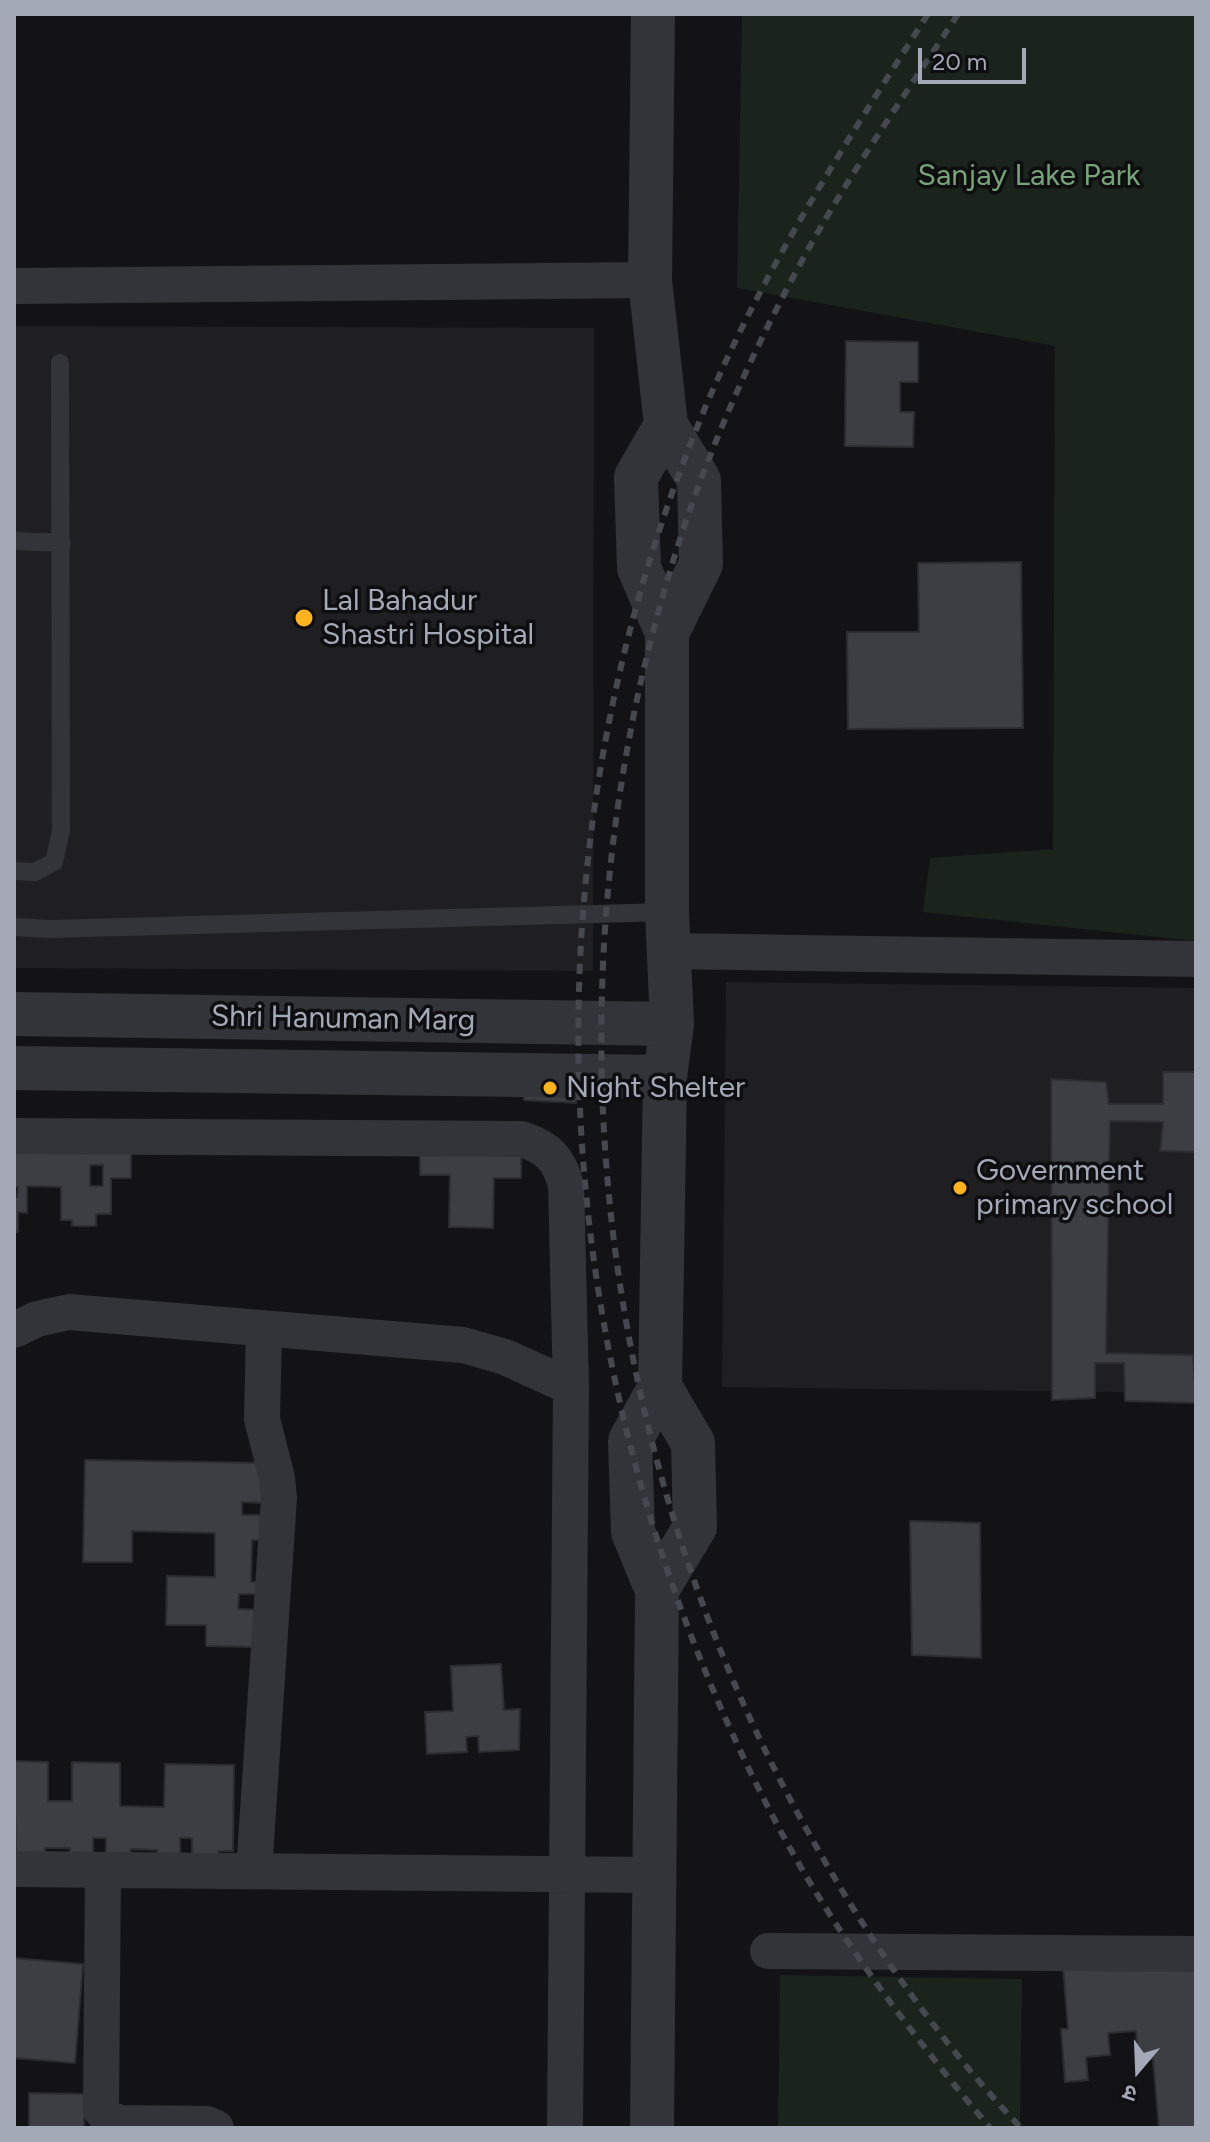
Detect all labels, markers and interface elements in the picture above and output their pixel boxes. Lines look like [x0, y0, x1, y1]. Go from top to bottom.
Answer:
scale bar [922, 32, 1030, 82]
text: 20 m [932, 47, 987, 76]
park label: Sanjay Lake Park [918, 158, 1140, 194]
place label: Lal Bahadur Shastri Hospital [322, 583, 534, 654]
marker: Lal Bahadur Shastri Hospital [293, 607, 315, 629]
street label: Shri Hanuman Marg [211, 999, 475, 1039]
place label: Night Shelter [566, 1070, 745, 1106]
marker: Night Shelter [541, 1079, 559, 1097]
place label: Government primary school [976, 1153, 1173, 1224]
marker: Government primary school [951, 1179, 969, 1197]
north arrow [1098, 2030, 1178, 2110]
text: उ [1120, 2078, 1141, 2108]

